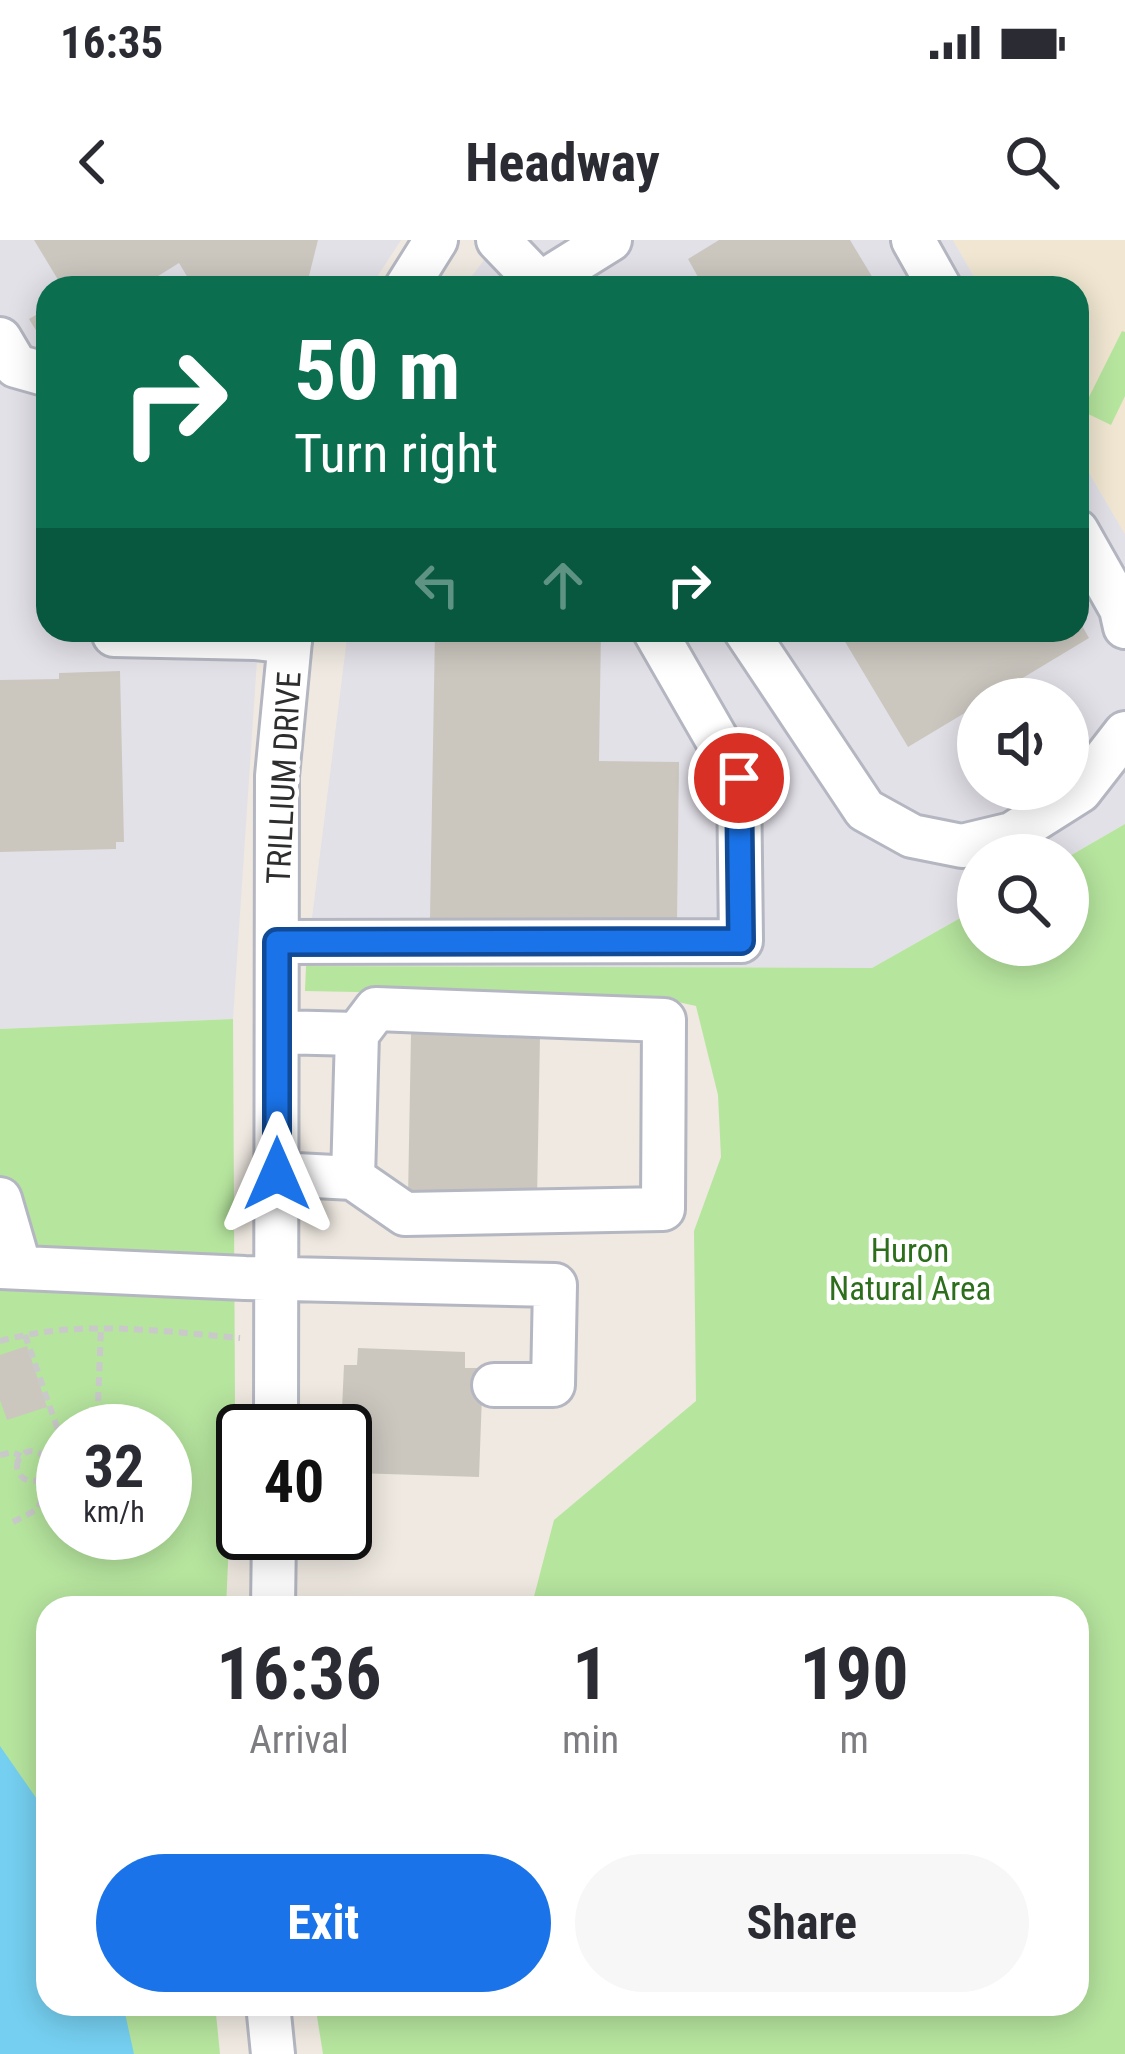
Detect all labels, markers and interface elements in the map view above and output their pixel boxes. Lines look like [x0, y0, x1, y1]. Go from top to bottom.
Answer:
text: 16:35 [60, 16, 163, 69]
icon: back [60, 129, 126, 195]
icon: search [999, 129, 1065, 195]
text: Headway [465, 131, 660, 194]
text: 50 m [294, 321, 461, 420]
icon: right [96, 324, 252, 480]
text: Turn right [294, 422, 498, 485]
icon: left [404, 552, 470, 618]
icon: ahead [530, 552, 596, 618]
icon: right [656, 552, 722, 618]
street label: TRILLIUM DRIVE [258, 671, 309, 885]
map controls [957, 678, 1089, 966]
button: sound [957, 678, 1089, 810]
pin [688, 727, 790, 829]
icon: arrive [706, 745, 772, 811]
button: search [957, 834, 1089, 966]
position arrow [214, 1111, 340, 1237]
park label: Huron Natural Area [829, 1231, 991, 1308]
speed limit sign: 40 [216, 1404, 372, 1560]
text: 32 [84, 1431, 144, 1502]
text: km/h [83, 1494, 145, 1529]
text: 16:36 [216, 1632, 382, 1717]
text: 1 [572, 1632, 609, 1717]
text: 190 [799, 1632, 909, 1717]
text: Arrival [249, 1717, 349, 1763]
text: min [562, 1717, 619, 1763]
text: m [839, 1717, 869, 1763]
button: Exit [96, 1854, 551, 1992]
button: Share [575, 1854, 1029, 1992]

